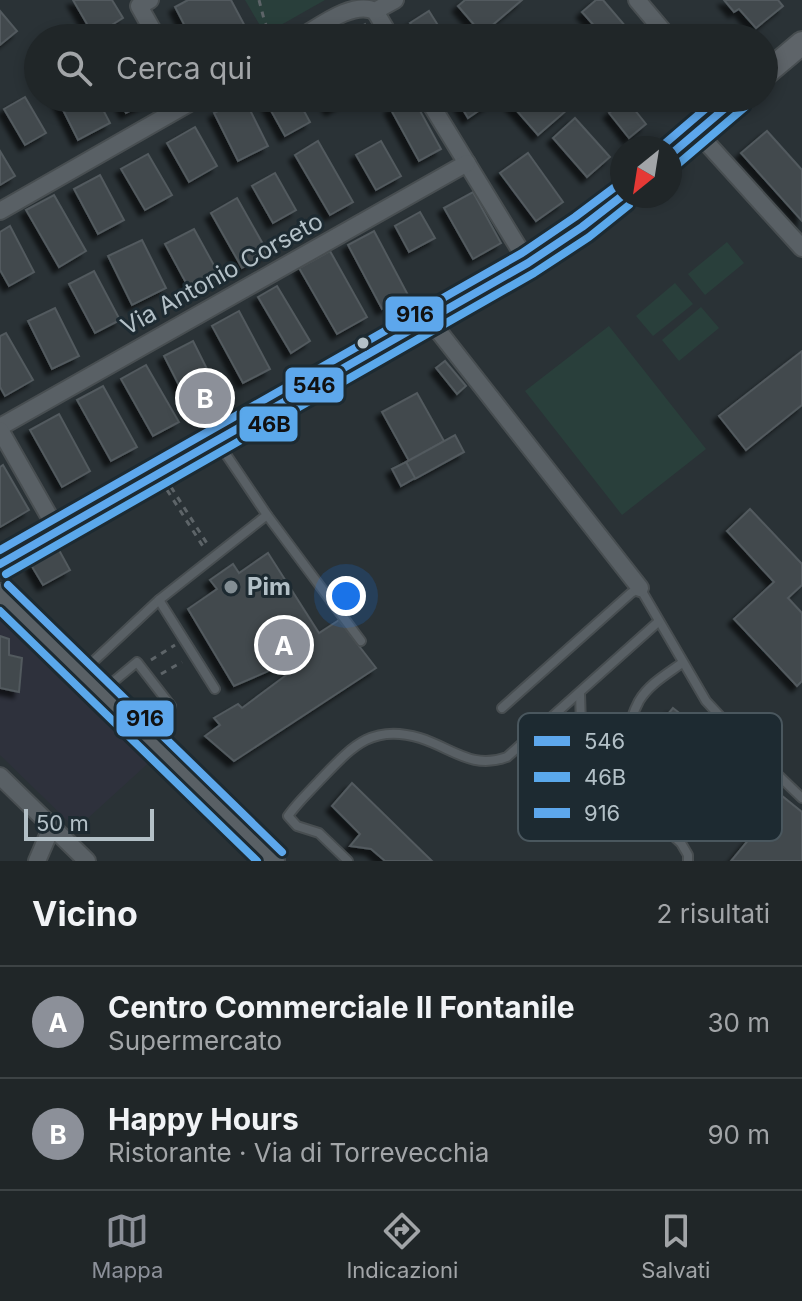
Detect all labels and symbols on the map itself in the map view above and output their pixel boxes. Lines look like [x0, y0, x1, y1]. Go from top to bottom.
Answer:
north arrow [610, 136, 682, 208]
street label: Via Antonio Corseto [116, 206, 328, 341]
line badge: 916 [384, 295, 445, 333]
text: 916 [396, 301, 434, 327]
unlabelled marker [355, 335, 371, 351]
line badge: 546 [284, 366, 345, 404]
pin: B [179, 368, 231, 428]
text: 546 [292, 372, 336, 398]
line badge: 46B [238, 405, 299, 443]
text: 46B [247, 411, 291, 437]
place label: Pim [247, 572, 291, 601]
your location [326, 576, 366, 616]
marker: Pim [222, 578, 240, 596]
pin: A [258, 615, 310, 675]
line badge: 916 [115, 699, 175, 738]
text: 916 [126, 705, 164, 731]
legend [518, 713, 782, 841]
text: 546 [584, 728, 625, 754]
text: 46B [584, 764, 626, 790]
text: 916 [584, 800, 620, 826]
scale bar [24, 805, 154, 841]

